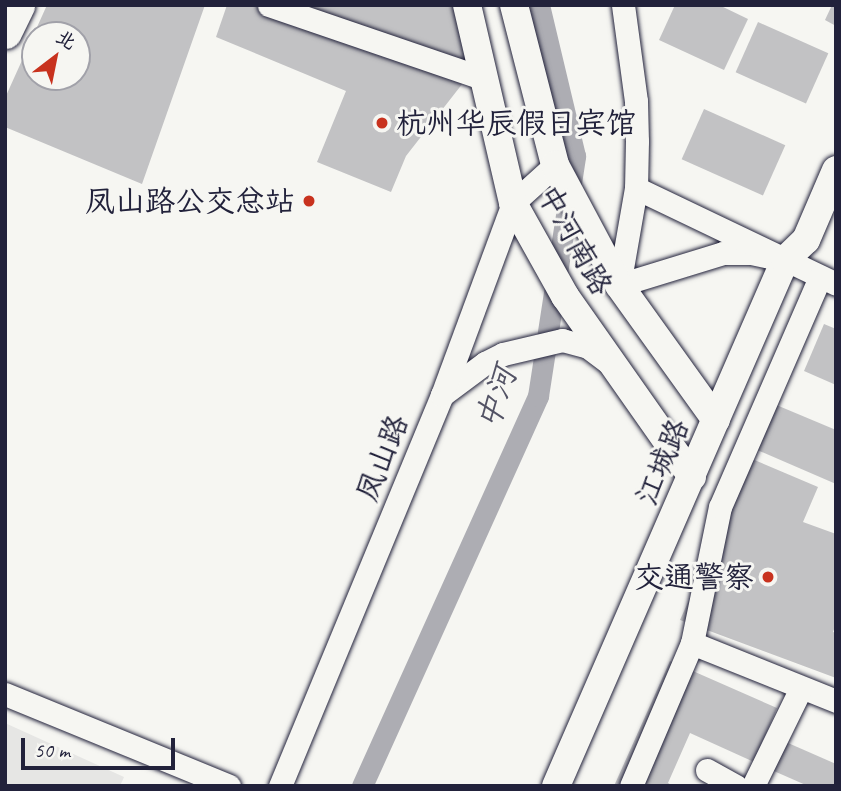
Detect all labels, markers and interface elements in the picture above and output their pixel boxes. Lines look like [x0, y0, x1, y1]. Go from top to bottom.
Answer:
north arrow [21, 21, 91, 91]
text: 北 [52, 25, 80, 55]
place label: 杭州华辰假日宾馆 [396, 105, 636, 141]
marker: 杭州华辰假日宾馆 [374, 115, 390, 131]
street label: 中河南路 [530, 179, 620, 301]
place label: 凤山路公交总站 [85, 183, 295, 219]
marker: 凤山路公交总站 [301, 193, 317, 209]
water label: 中河 [468, 361, 526, 435]
street label: 凤山路 [348, 410, 416, 506]
street label: 江城路 [628, 414, 696, 510]
place label: 交通警察 [634, 559, 754, 595]
marker: 交通警察 [760, 569, 776, 585]
scale bar [24, 724, 178, 768]
text: 50 m [34, 737, 70, 763]

